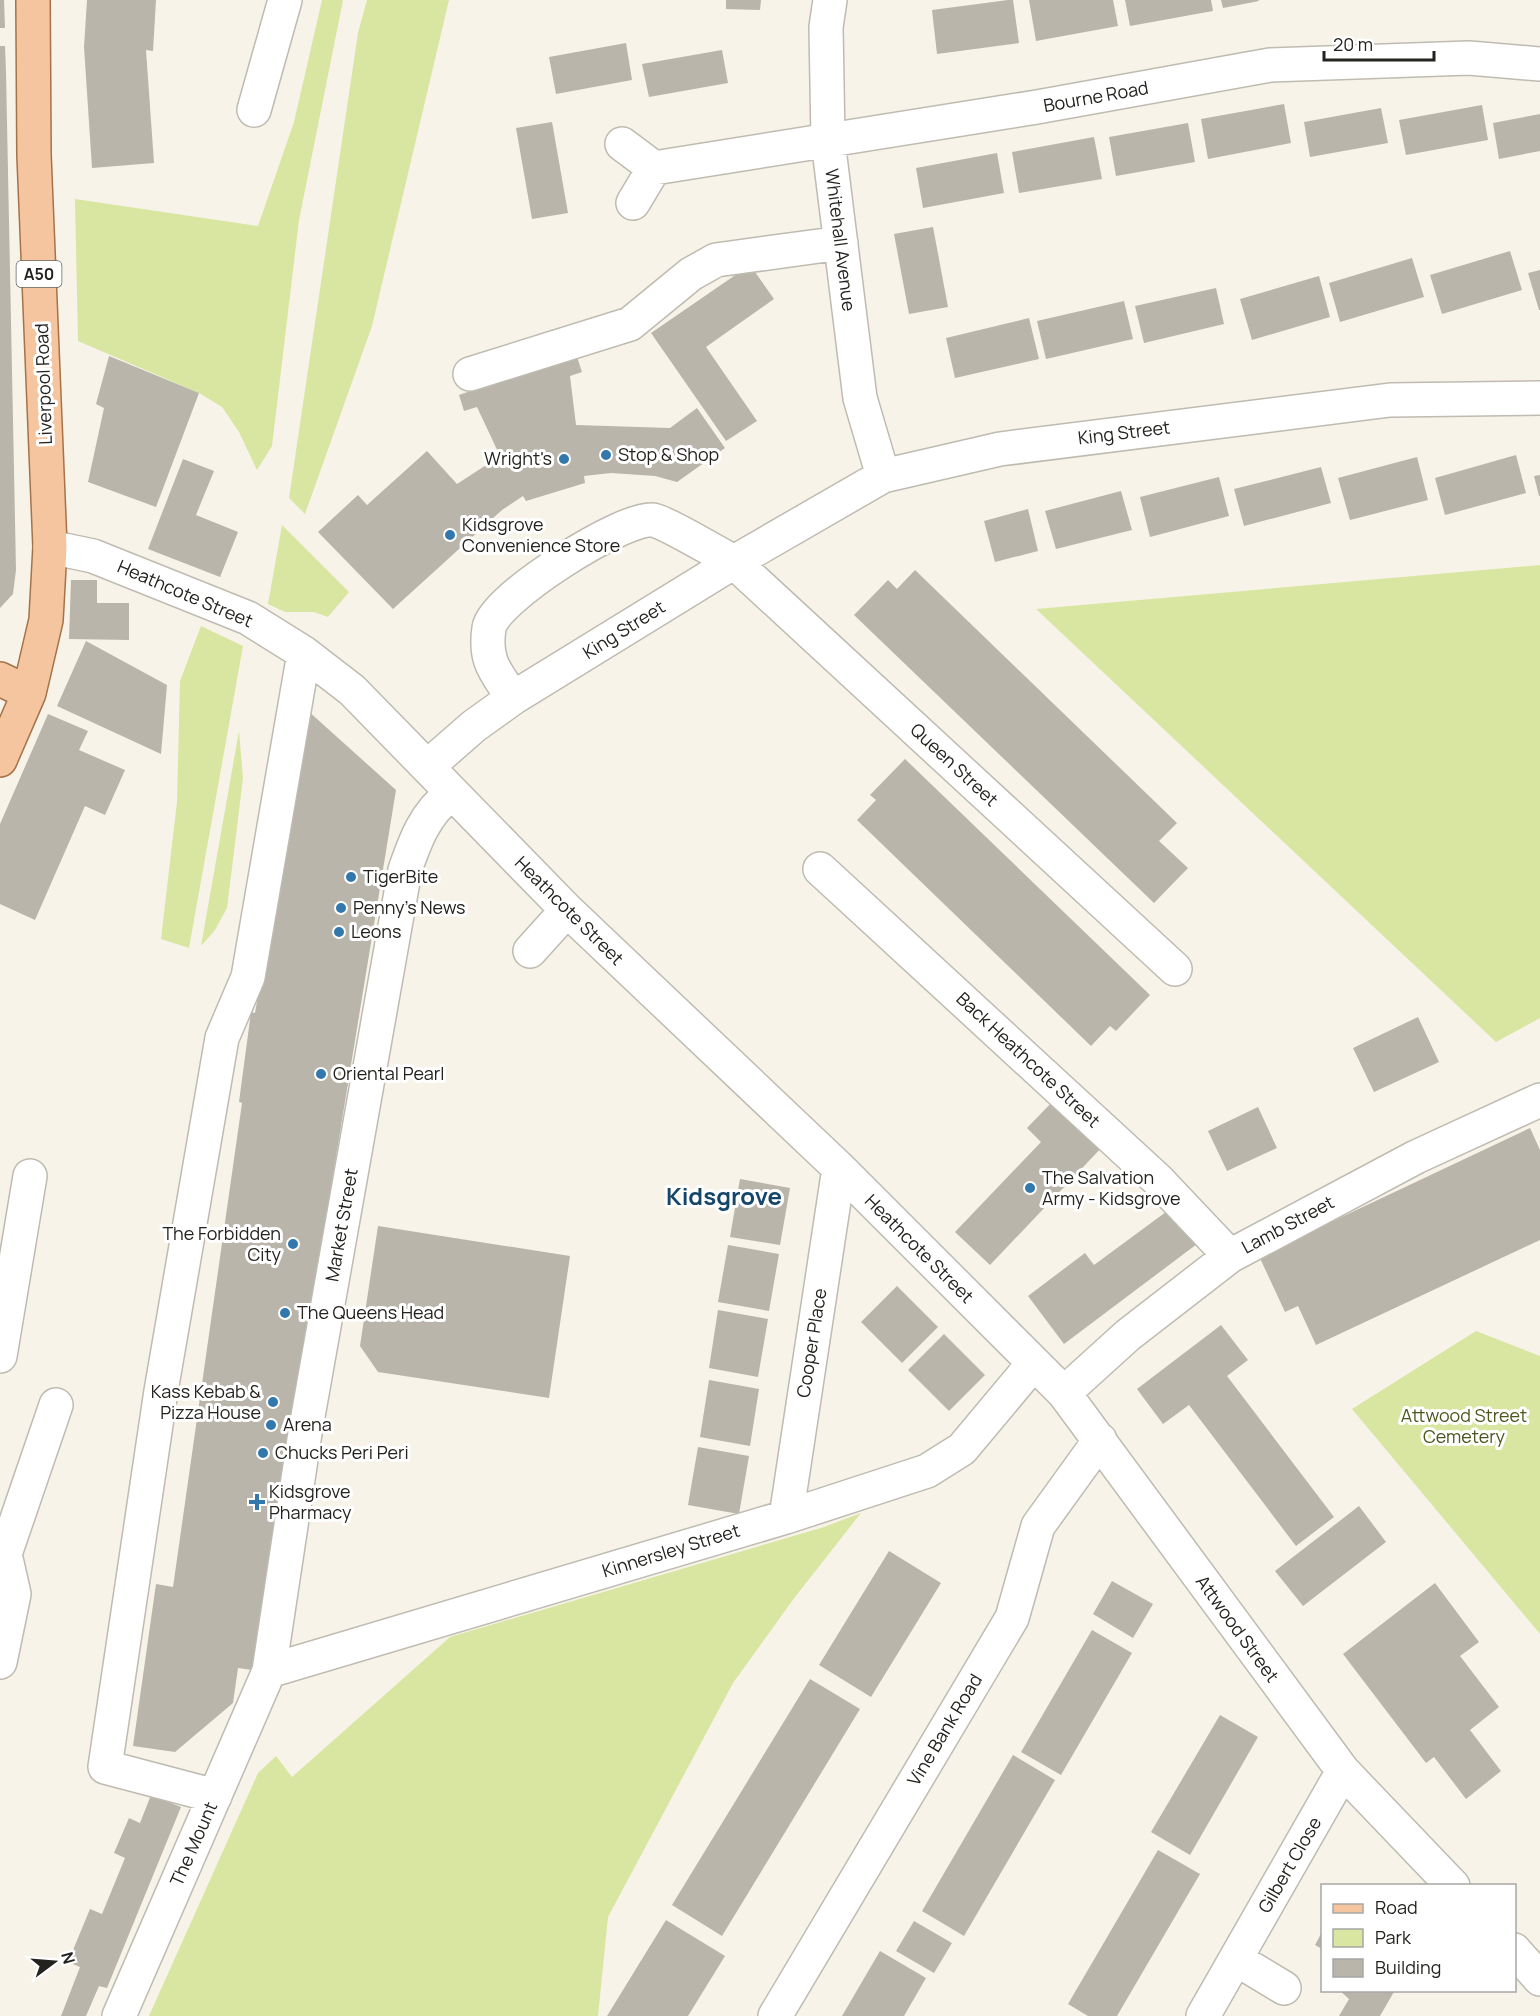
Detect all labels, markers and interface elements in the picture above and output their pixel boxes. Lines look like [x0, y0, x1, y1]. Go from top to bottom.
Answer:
scale bar [1324, 24, 1434, 62]
text: 20 m [1333, 32, 1373, 56]
street label: Bourne Road [1041, 75, 1150, 117]
street label: Whitehall Avenue [820, 167, 862, 313]
road number: A50 [16, 261, 62, 287]
street label: Liverpool Road [29, 323, 57, 445]
street label: King Street [1076, 414, 1171, 450]
place label: Stop & Shop [618, 442, 719, 466]
place label: Wright's [484, 446, 552, 470]
marker: Stop & Shop [599, 448, 613, 462]
marker: Wright's [557, 452, 571, 466]
place label: Kidsgrove Convenience Store [462, 512, 620, 557]
marker: Kidsgrove Convenience Store [443, 528, 457, 542]
street label: Heathcote Street [114, 554, 257, 632]
street label: King Street [578, 594, 669, 664]
street label: Queen Street [906, 717, 1004, 811]
street label: Heathcote Street [510, 851, 629, 970]
place label: TigerBite [363, 864, 438, 888]
marker: TigerBite [344, 870, 358, 884]
place label: Penny's News [353, 895, 466, 919]
marker: Penny's News [334, 901, 348, 915]
place label: Leons [351, 919, 402, 943]
marker: Leons [332, 925, 346, 939]
street label: Back Heathcote Street [952, 986, 1106, 1132]
place label: Oriental Pearl [333, 1061, 445, 1085]
marker: Oriental Pearl [314, 1067, 328, 1081]
place label: The Salvation Army - Kidsgrove [1042, 1165, 1181, 1210]
street label: Market Street [319, 1166, 363, 1283]
district label: Kidsgrove [666, 1179, 782, 1212]
marker: The Salvation Army - Kidsgrove [1023, 1181, 1037, 1195]
street label: Heathcote Street [860, 1189, 979, 1308]
street label: Lamb Street [1237, 1190, 1338, 1259]
place label: The Forbidden City [162, 1221, 281, 1266]
marker: The Forbidden City [286, 1237, 300, 1251]
street label: Cooper Place [790, 1286, 832, 1399]
place label: The Queens Head [297, 1300, 444, 1324]
marker: The Queens Head [278, 1306, 292, 1320]
place label: Kass Kebab & Pizza House [151, 1379, 261, 1424]
marker: Kass Kebab & Pizza House [266, 1395, 280, 1409]
park label: Attwood Street Cemetery [1401, 1403, 1527, 1448]
place label: Arena [283, 1412, 332, 1436]
marker: Arena [264, 1418, 278, 1432]
place label: Chucks Peri Peri [275, 1440, 409, 1464]
marker: Chucks Peri Peri [256, 1446, 270, 1460]
place label: Kidsgrove Pharmacy [269, 1479, 352, 1524]
marker: Kidsgrove Pharmacy [250, 1495, 264, 1509]
street label: Kinnersley Street [599, 1518, 743, 1582]
street label: Attwood Street [1191, 1570, 1285, 1687]
street label: Vine Bank Road [901, 1669, 987, 1790]
street label: The Mount [164, 1798, 222, 1890]
street label: Gilbert Close [1252, 1812, 1326, 1917]
legend [1321, 1884, 1516, 1992]
text: Road [1375, 1895, 1418, 1919]
text: Park [1375, 1925, 1412, 1949]
north arrow [24, 1932, 84, 1992]
text: N [56, 1949, 81, 1966]
text: Building [1375, 1955, 1441, 1979]

